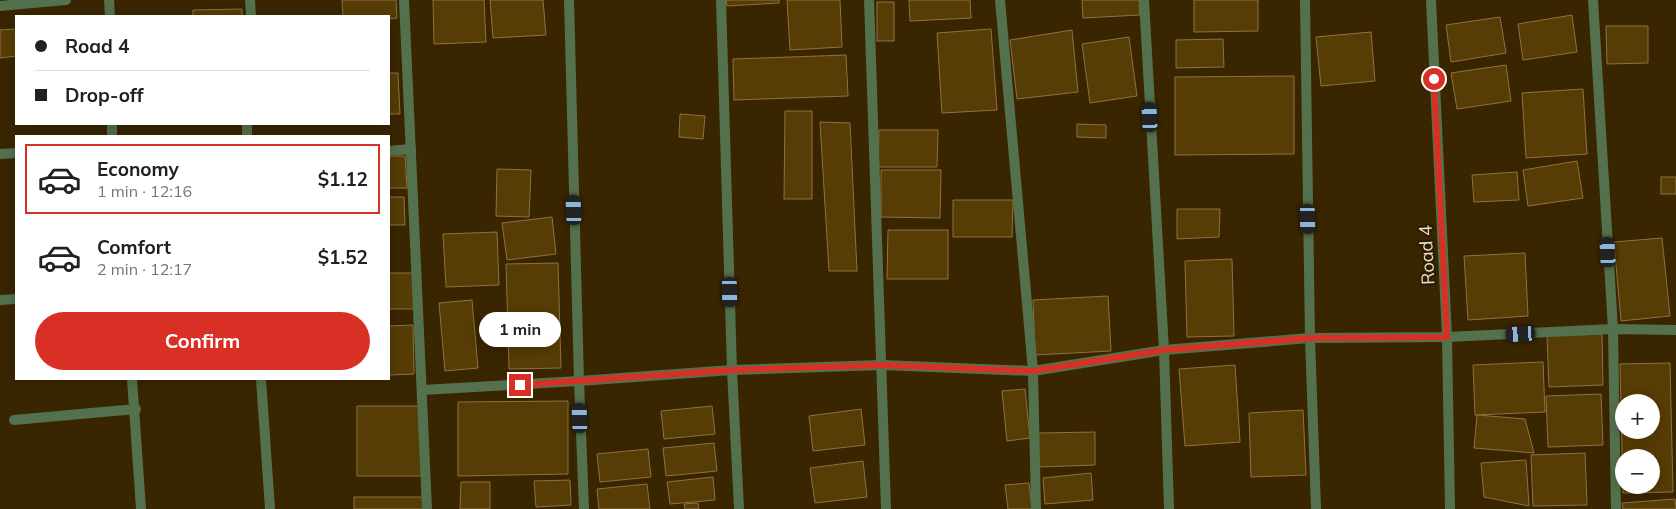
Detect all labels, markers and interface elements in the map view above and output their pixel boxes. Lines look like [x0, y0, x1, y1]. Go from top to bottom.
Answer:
text: Road 4 [65, 34, 130, 58]
route start [1423, 68, 1445, 90]
text: Drop-off [65, 83, 143, 107]
car [1141, 102, 1158, 132]
icon: car [37, 157, 82, 202]
text: Economy [97, 157, 179, 181]
text: $1.12 [318, 167, 368, 191]
text: 1 min · 12:16 [97, 181, 192, 201]
car [565, 195, 582, 225]
car [1300, 204, 1315, 234]
street label: Road 4 [1413, 224, 1440, 285]
icon: car [37, 235, 82, 280]
text: Comfort [97, 235, 171, 259]
car [1599, 237, 1616, 267]
text: $1.52 [318, 245, 368, 269]
text: 2 min · 12:17 [97, 259, 192, 279]
car [722, 277, 737, 307]
button: Confirm [35, 312, 370, 370]
callout: 1 min [479, 312, 561, 348]
text: 1 min [499, 319, 541, 339]
car [1505, 326, 1536, 342]
route end [509, 374, 531, 396]
map controls [1615, 394, 1660, 494]
button: + [1615, 394, 1660, 439]
car [571, 403, 588, 433]
button: − [1615, 449, 1660, 494]

